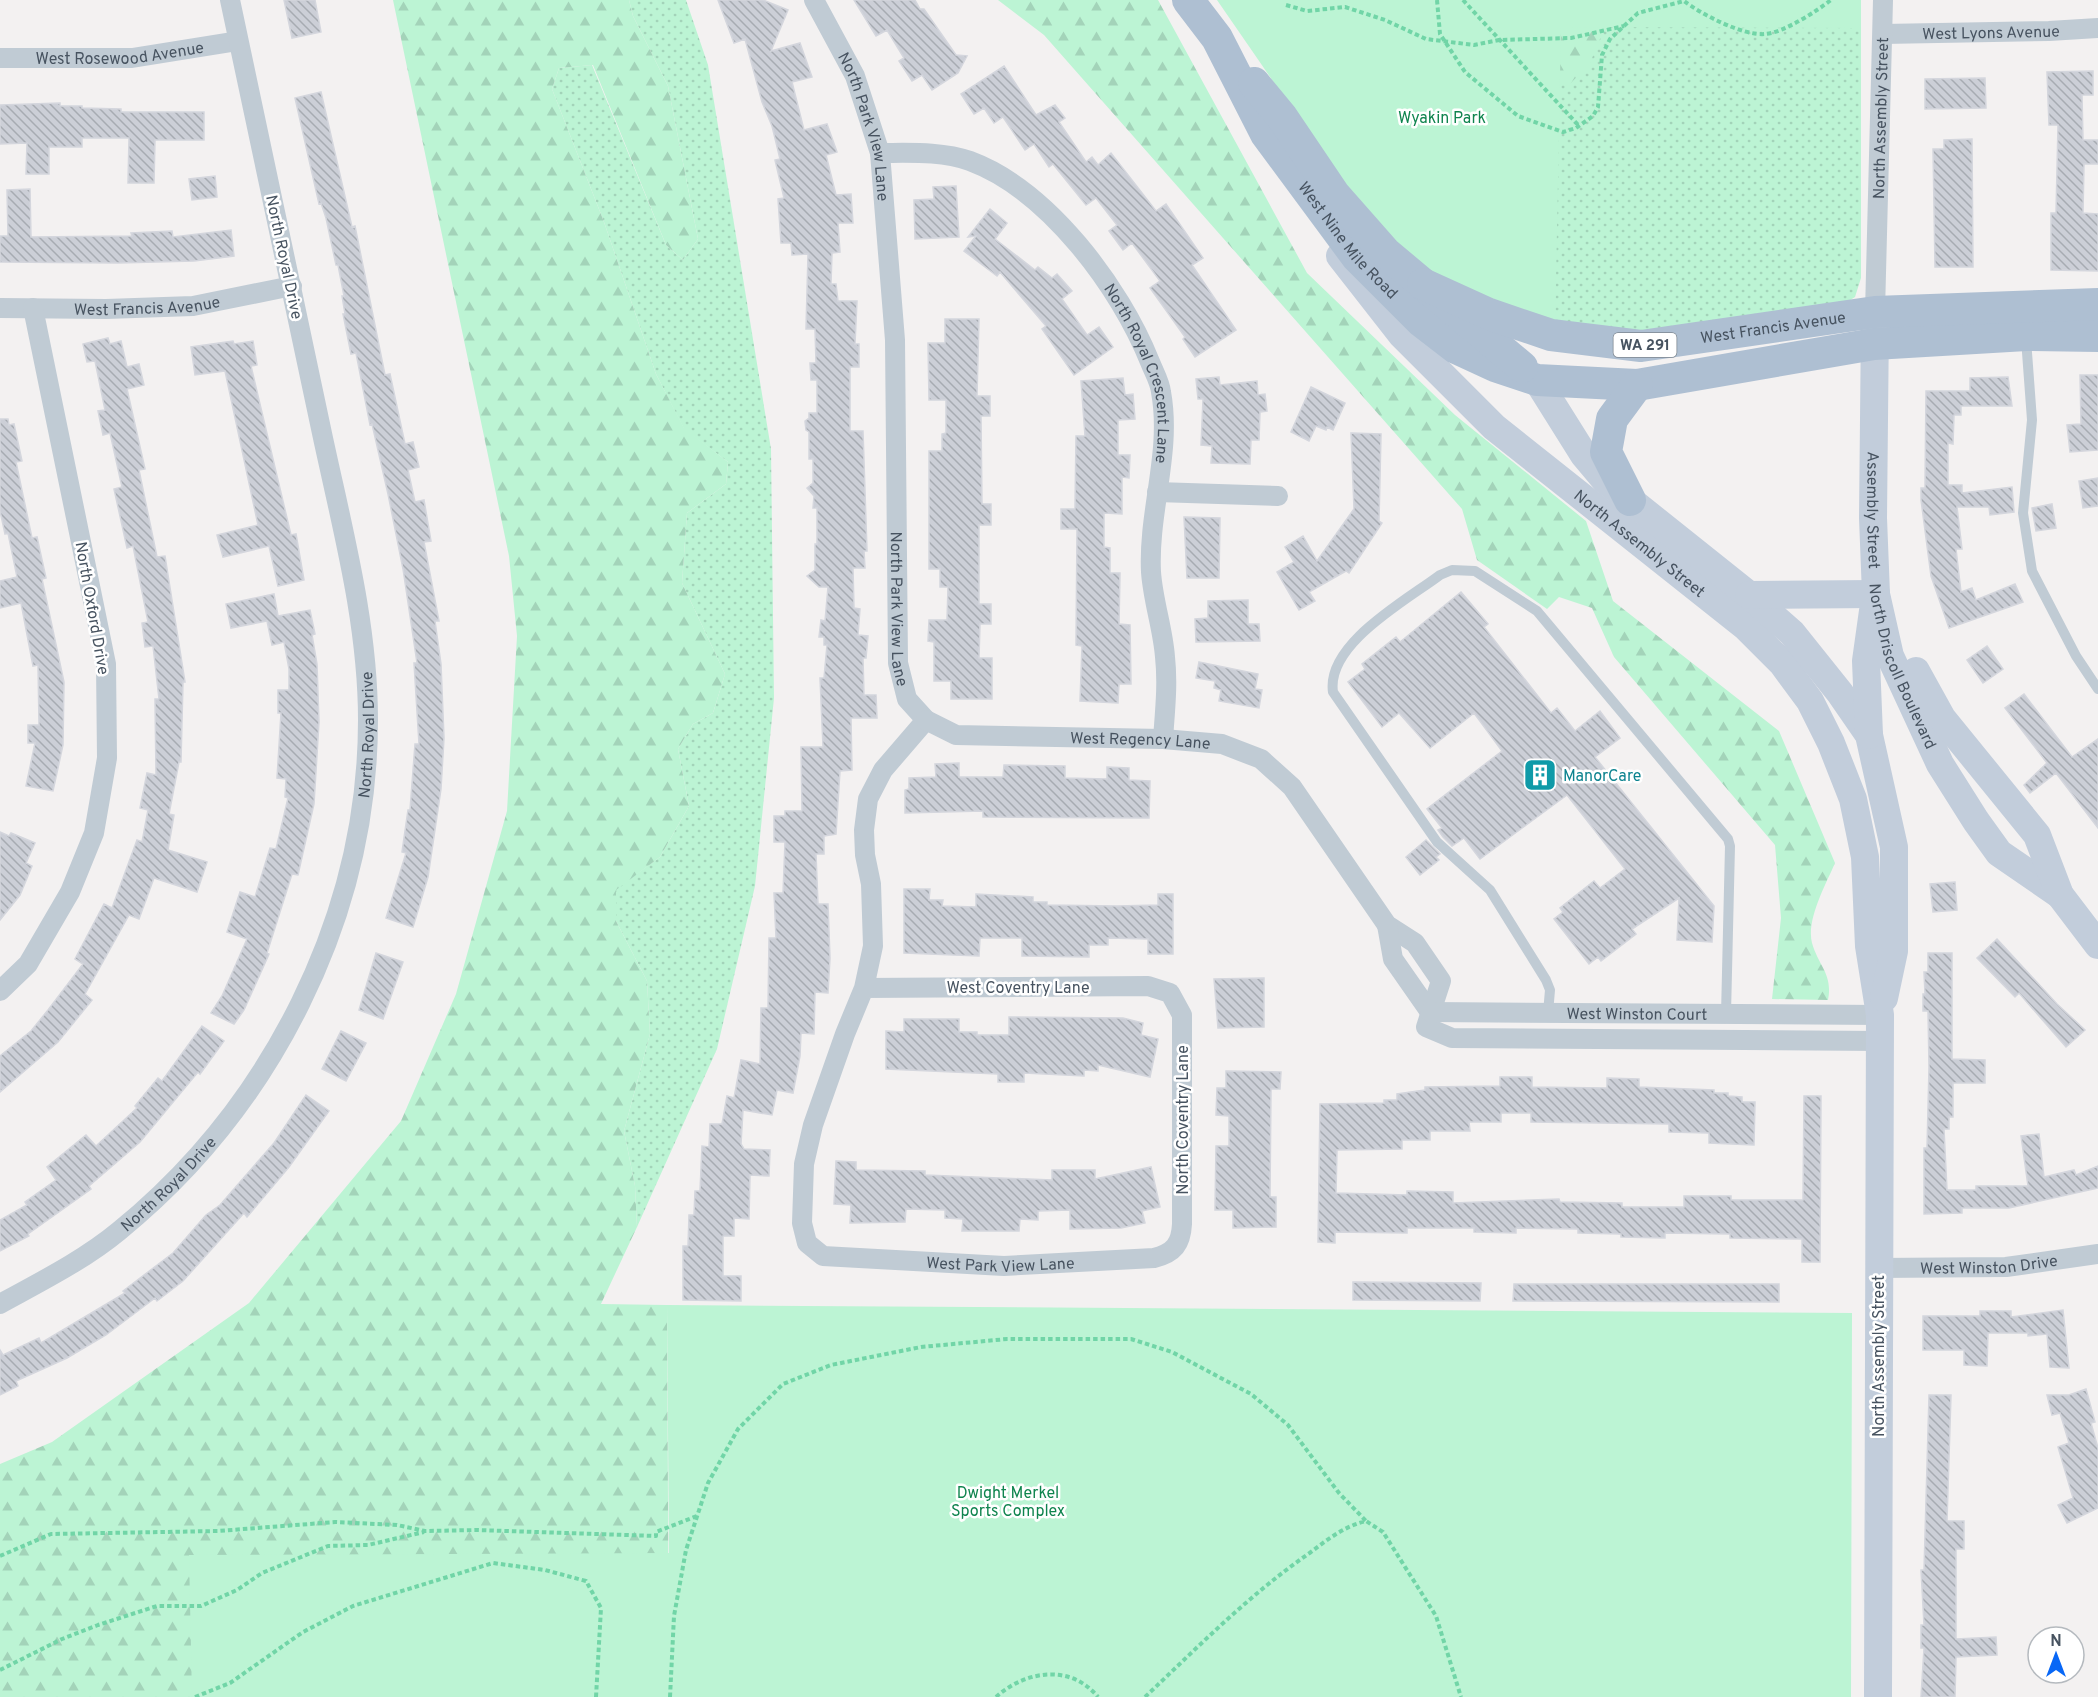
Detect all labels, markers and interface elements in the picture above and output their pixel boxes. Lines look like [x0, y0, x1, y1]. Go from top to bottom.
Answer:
street label: West Lyons Avenue [1922, 22, 2060, 45]
street label: North Assembly Street [1870, 37, 1894, 199]
street label: West Rosewood Avenue [36, 39, 205, 70]
street label: North Park View Lane [832, 49, 892, 202]
park label: Wyakin Park [1398, 109, 1486, 129]
street label: West Nine Mile Road [1293, 178, 1401, 304]
street label: North Royal Drive [260, 193, 306, 321]
street label: North Royal Crescent Lane [1098, 280, 1172, 464]
street label: West Francis Avenue [74, 293, 222, 321]
street label: West Francis Avenue [1699, 308, 1847, 349]
road number: WA 291 [1614, 333, 1676, 357]
street label: Assembly Street [1861, 451, 1883, 569]
street label: North Assembly Street [1569, 486, 1709, 603]
street label: North Park View Lane [885, 531, 911, 689]
street label: North Oxford Drive [69, 540, 113, 676]
street label: North Driscoll Boulevard [1864, 583, 1940, 753]
street label: North Royal Drive [355, 671, 380, 799]
street label: West Regency Lane [1070, 729, 1211, 755]
building icon: ManorCare [1522, 757, 1558, 793]
place label: ManorCare [1563, 767, 1641, 787]
street label: West Coventry Lane [946, 979, 1090, 999]
street label: West Winston Court [1566, 1005, 1708, 1026]
street label: North Coventry Lane [1174, 1045, 1194, 1195]
street label: North Royal Drive [118, 1133, 222, 1237]
street label: West Winston Drive [1920, 1252, 2059, 1280]
street label: West Park View Lane [926, 1254, 1075, 1278]
street label: North Assembly Street [1870, 1275, 1890, 1437]
park label: Dwight Merkel Sports Complex [951, 1484, 1065, 1522]
north arrow [2026, 1625, 2086, 1685]
text: N [2050, 1632, 2062, 1652]

